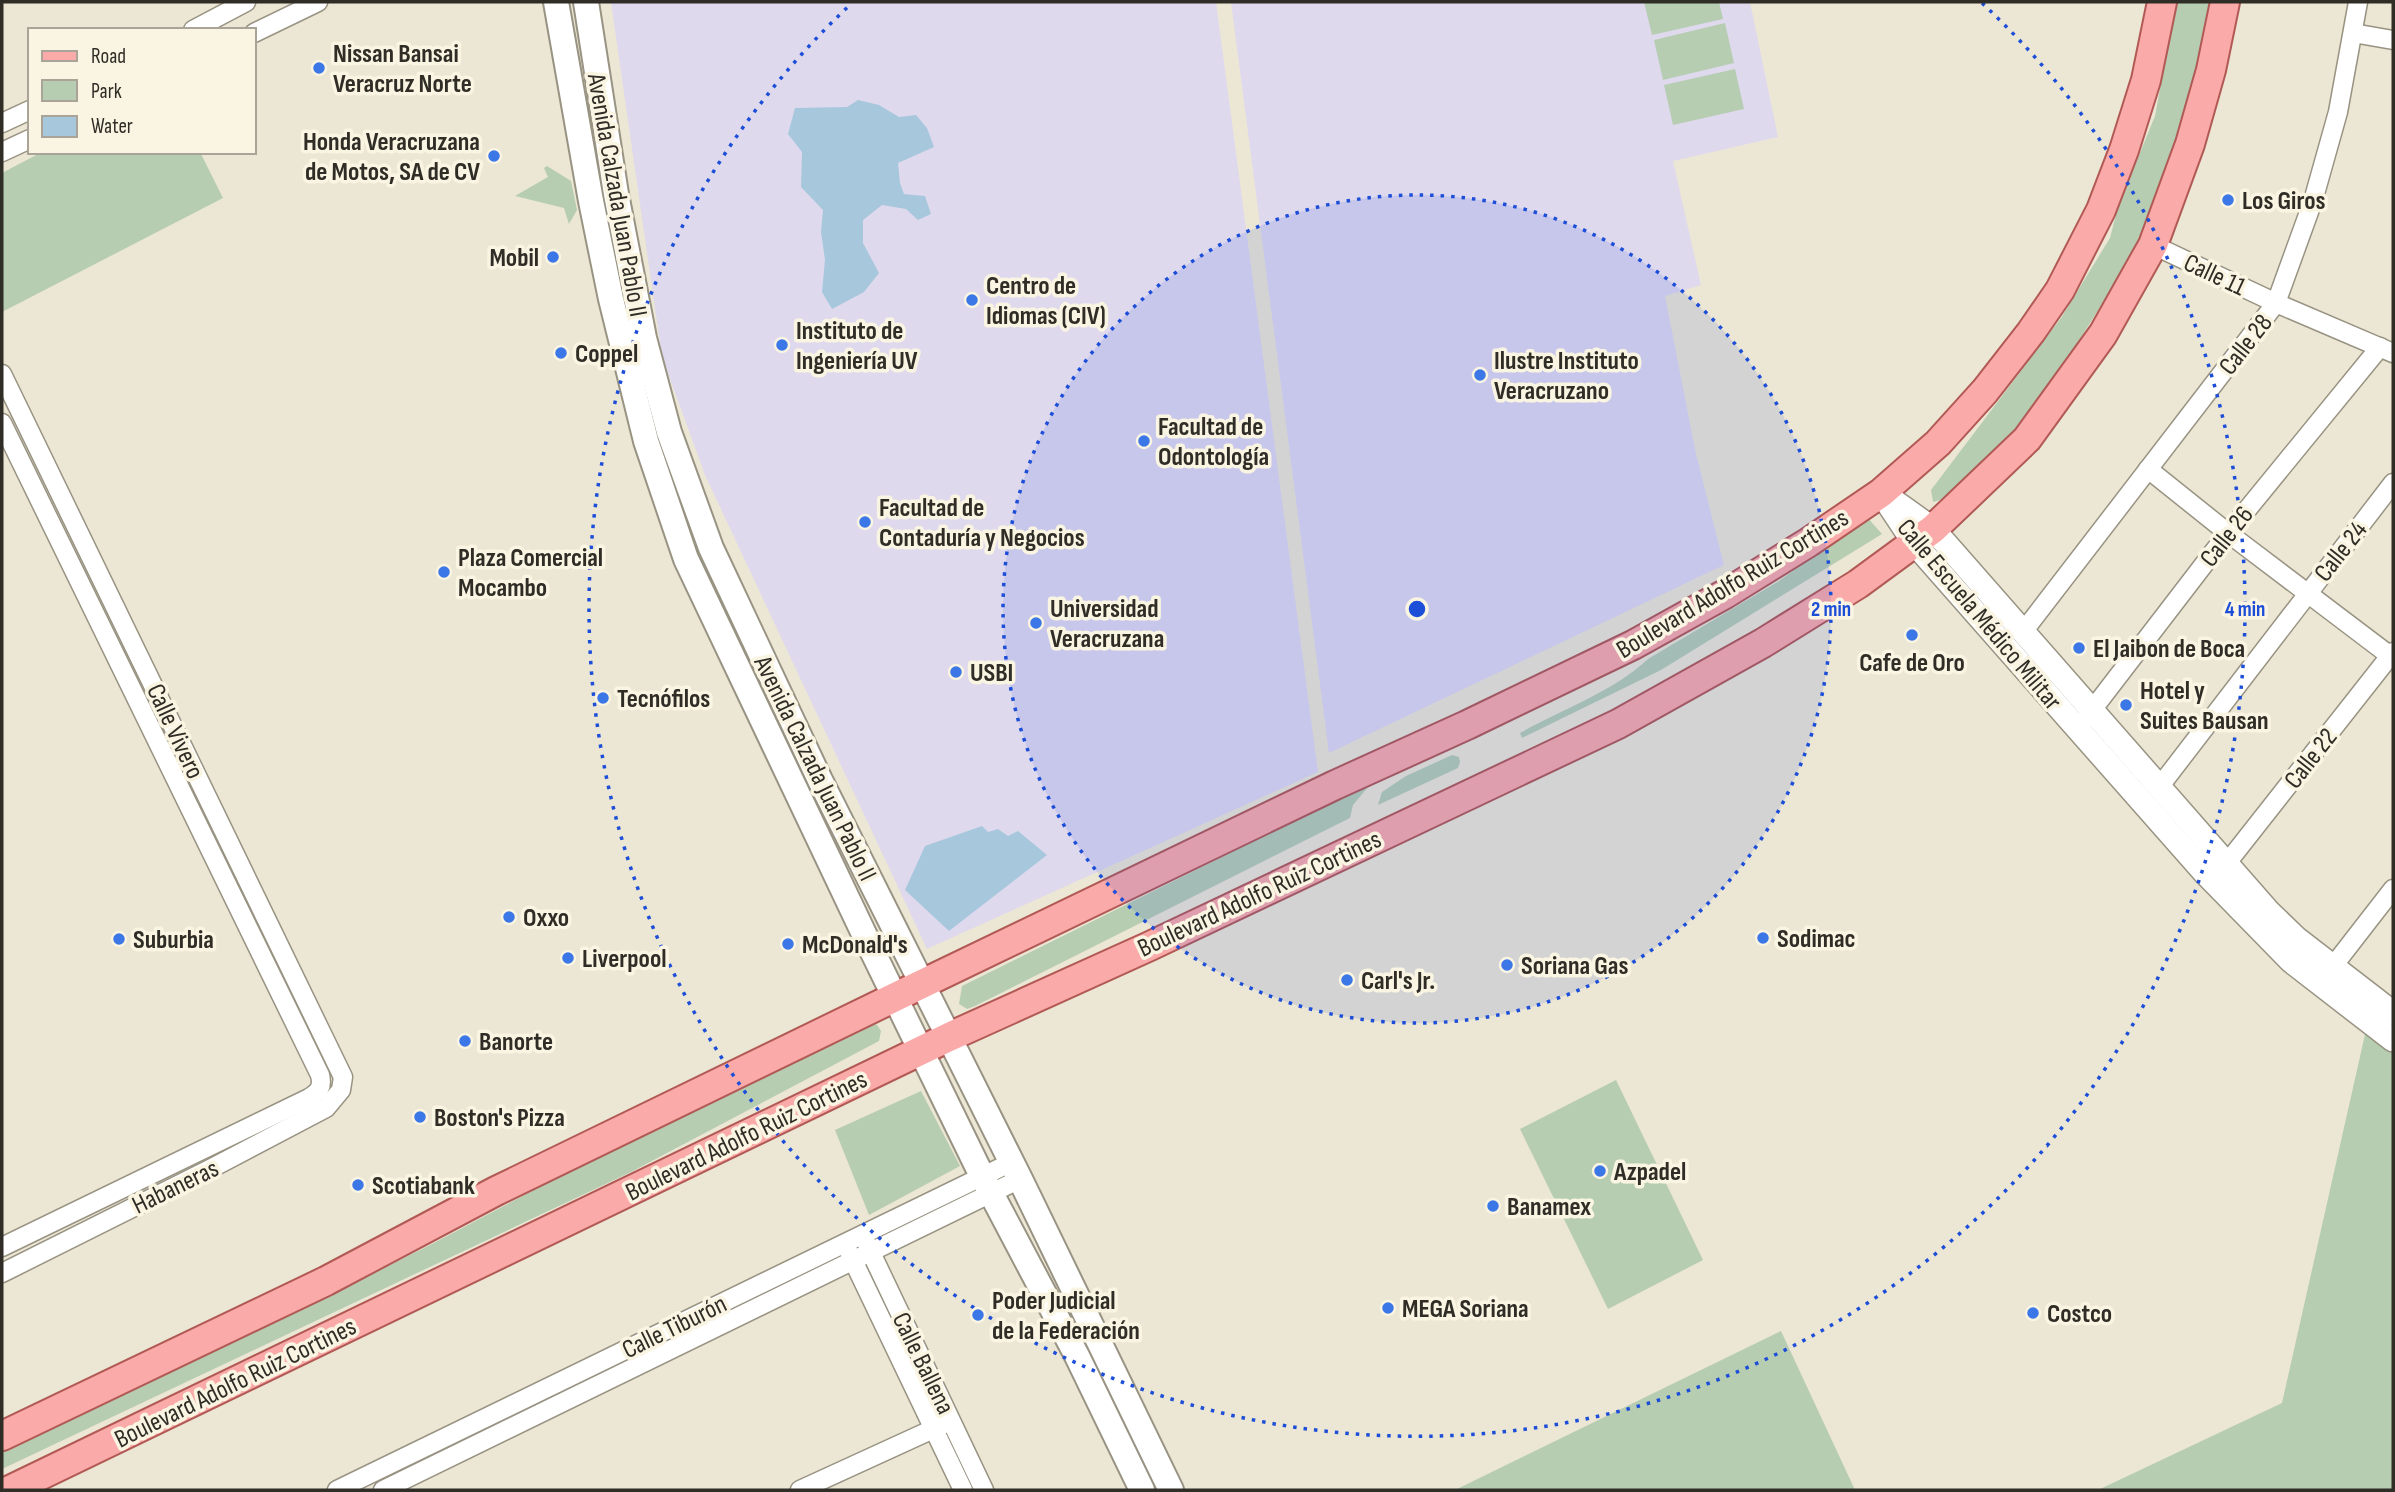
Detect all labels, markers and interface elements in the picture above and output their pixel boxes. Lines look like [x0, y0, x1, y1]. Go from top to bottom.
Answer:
legend [28, 28, 256, 154]
place label: Nissan Bansai Veracruz Norte [333, 39, 472, 100]
text: Road [91, 44, 126, 69]
marker: Nissan Bansai Veracruz Norte [311, 60, 327, 76]
street label: Avenida Calzada Juan Pablo II [580, 70, 653, 319]
text: Park [91, 79, 122, 104]
text: Water [91, 114, 133, 139]
place label: Honda Veracruzana de Motos, SA de CV [303, 127, 480, 188]
marker: Honda Veracruzana de Motos, SA de CV [486, 148, 502, 164]
place label: Los Giros [2242, 186, 2325, 217]
marker: Los Giros [2220, 192, 2236, 208]
place label: Mobil [489, 243, 539, 274]
street label: Calle 11 [2179, 248, 2250, 303]
marker: Mobil [545, 249, 561, 265]
place label: Centro de Idiomas (CIV) [986, 271, 1106, 332]
marker: Centro de Idiomas (CIV) [964, 292, 980, 308]
street label: Calle 28 [2213, 308, 2279, 381]
place label: Instituto de Ingeniería UV [796, 316, 918, 377]
marker: Instituto de Ingeniería UV [774, 337, 790, 353]
place label: Coppel [575, 339, 638, 370]
marker: Coppel [553, 345, 569, 361]
place label: Ilustre Instituto Veracruzano [1494, 346, 1639, 407]
marker: Ilustre Instituto Veracruzano [1472, 367, 1488, 383]
place label: Facultad de Odontología [1158, 412, 1269, 473]
marker: Facultad de Odontología [1136, 433, 1152, 449]
place label: Facultad de Contaduría y Negocios [879, 493, 1085, 554]
street label: Calle 26 [2194, 500, 2260, 573]
street label: Boulevard Adolfo Ruiz Cortines [1611, 503, 1854, 666]
street label: Calle Escuela Médico Militar [1890, 513, 2068, 717]
marker: Facultad de Contaduría y Negocios [857, 514, 873, 530]
street label: Calle 24 [2308, 516, 2374, 588]
place label: Plaza Comercial Mocambo [458, 543, 603, 604]
marker: Plaza Comercial Mocambo [436, 564, 452, 580]
place label: Universidad Veracruzana [1050, 594, 1164, 655]
centre of rings [1405, 597, 1429, 621]
text: 2 min [1811, 597, 1851, 622]
text: 4 min [2225, 597, 2265, 622]
marker: Universidad Veracruzana [1028, 615, 1044, 631]
marker: Cafe de Oro [1904, 627, 1920, 643]
place label: El Jaibon de Boca [2093, 634, 2245, 665]
marker: El Jaibon de Boca [2071, 640, 2087, 656]
place label: Cafe de Oro [1859, 648, 1965, 679]
street label: Avenida Calzada Juan Pablo II [746, 650, 883, 886]
place label: USBI [970, 658, 1013, 689]
marker: USBI [948, 664, 964, 680]
place label: Hotel y Suites Bausan [2140, 676, 2269, 737]
street label: Calle Vivero [139, 679, 210, 784]
place label: Tecnófilos [617, 684, 710, 715]
marker: Tecnófilos [595, 690, 611, 706]
marker: Hotel y Suites Bausan [2118, 697, 2134, 713]
street label: Calle 22 [2278, 723, 2344, 795]
street label: Boulevard Adolfo Ruiz Cortines [1133, 824, 1386, 964]
place label: Oxxo [523, 903, 569, 934]
marker: Oxxo [501, 909, 517, 925]
place label: Sodimac [1777, 924, 1856, 955]
place label: Suburbia [133, 925, 214, 956]
place label: McDonald's [802, 930, 908, 961]
marker: Sodimac [1755, 930, 1771, 946]
marker: Suburbia [111, 931, 127, 947]
marker: McDonald's [780, 936, 796, 952]
place label: Liverpool [582, 944, 667, 975]
marker: Liverpool [560, 950, 576, 966]
place label: Soriana Gas [1521, 951, 1628, 982]
marker: Soriana Gas [1499, 957, 1515, 973]
place label: Carl's Jr. [1361, 966, 1435, 997]
marker: Carl's Jr. [1339, 972, 1355, 988]
place label: Banorte [479, 1027, 553, 1058]
marker: Banorte [457, 1033, 473, 1049]
street label: Boulevard Adolfo Ruiz Cortines [621, 1064, 873, 1208]
place label: Boston's Pizza [434, 1103, 565, 1134]
marker: Boston's Pizza [412, 1109, 428, 1125]
street label: Habaneras [128, 1153, 224, 1221]
place label: Azpadel [1613, 1157, 1686, 1188]
marker: Azpadel [1592, 1163, 1608, 1179]
place label: Scotiabank [372, 1171, 475, 1202]
marker: Scotiabank [350, 1177, 366, 1193]
place label: Banamex [1507, 1192, 1591, 1223]
marker: Banamex [1485, 1198, 1501, 1214]
place label: Poder Judicial de la Federación [992, 1286, 1140, 1347]
street label: Calle Tiburón [617, 1289, 732, 1366]
place label: MEGA Soriana [1402, 1294, 1529, 1325]
place label: Costco [2047, 1299, 2112, 1330]
marker: MEGA Soriana [1380, 1300, 1396, 1316]
marker: Costco [2025, 1305, 2041, 1321]
marker: Poder Judicial de la Federación [970, 1307, 986, 1323]
street label: Calle Ballena [885, 1308, 961, 1420]
street label: Boulevard Adolfo Ruiz Cortines [110, 1311, 362, 1455]

